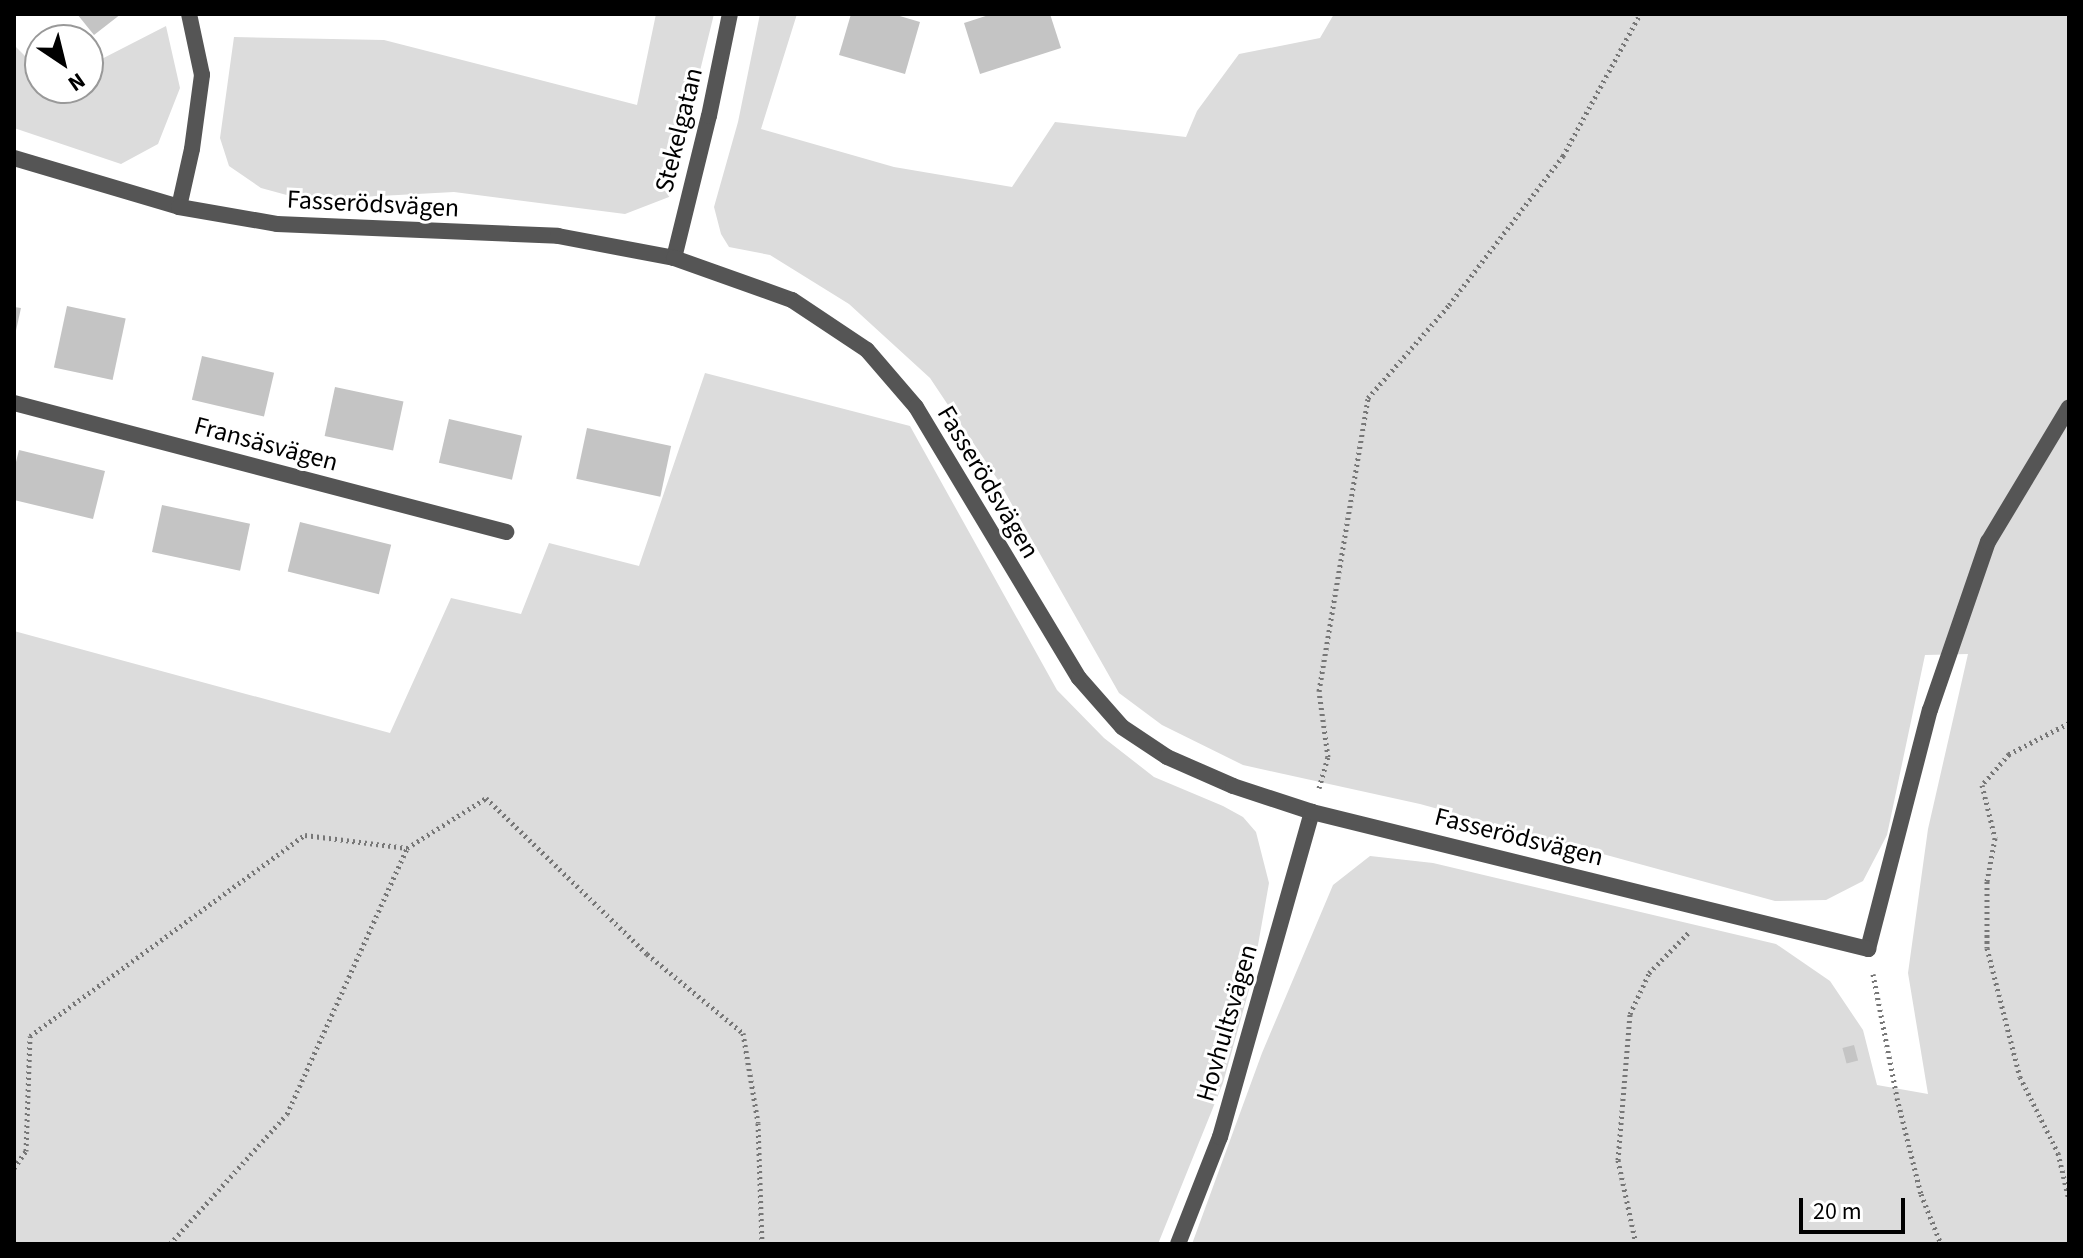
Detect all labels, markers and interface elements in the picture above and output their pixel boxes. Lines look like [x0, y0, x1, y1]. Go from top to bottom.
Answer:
north arrow [24, 24, 104, 104]
street label: Stekelgatan [648, 64, 710, 196]
text: N [61, 65, 92, 99]
street label: Fasserödsvägen [286, 184, 460, 224]
street label: Fasserödsvägen [930, 400, 1046, 564]
street label: Fransäsvägen [191, 410, 341, 478]
street label: Fasserödsvägen [1432, 801, 1606, 873]
street label: Hovhultsvägen [1190, 941, 1264, 1105]
scale bar [1803, 1182, 1909, 1232]
text: 20 m [1813, 1194, 1862, 1229]

